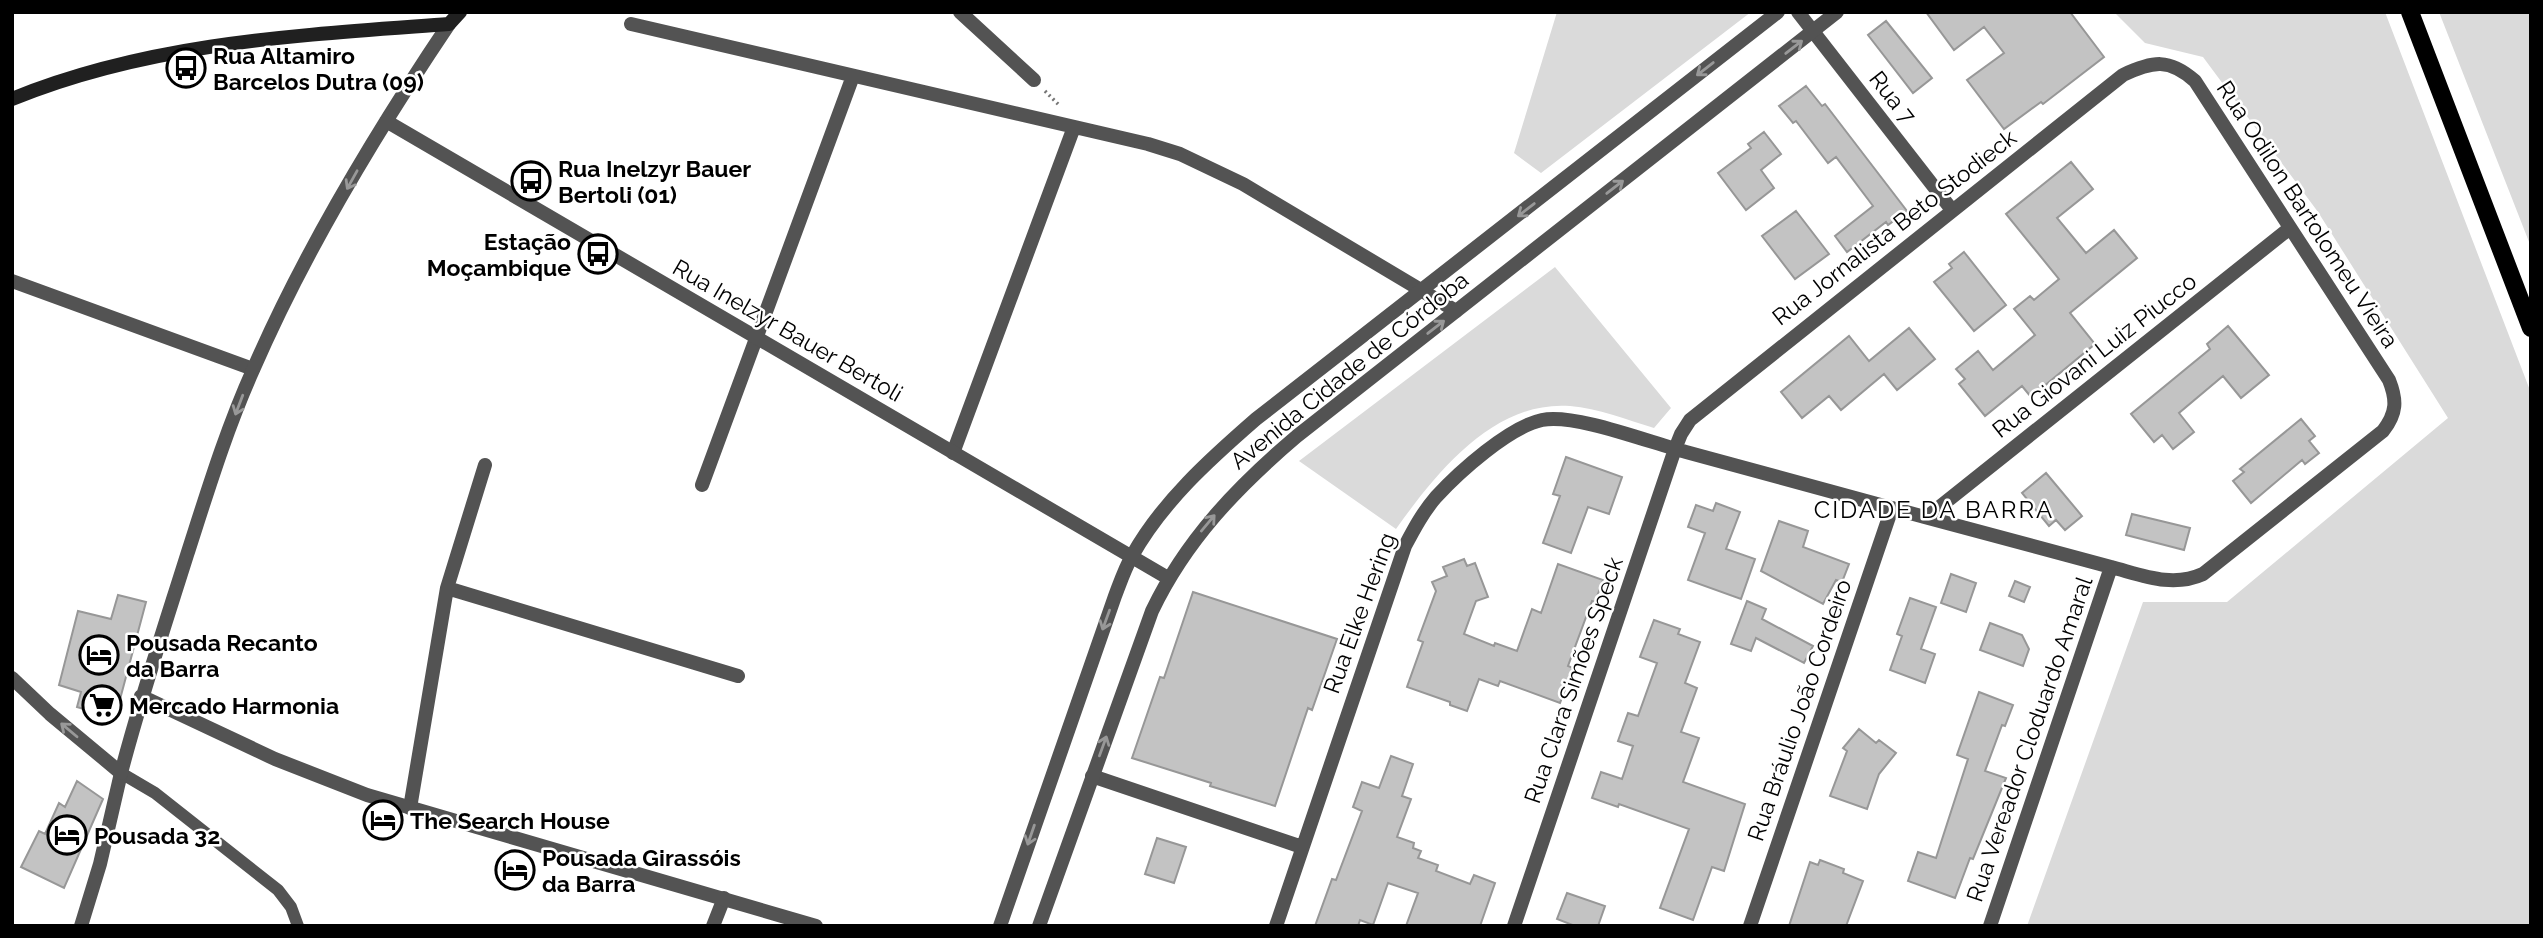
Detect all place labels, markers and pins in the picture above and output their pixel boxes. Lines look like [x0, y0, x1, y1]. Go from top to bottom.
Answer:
place label: Rua Altamiro Barcelos Dutra (09) [213, 42, 424, 95]
bus stop icon: Rua Altamiro Barcelos Dutra (09) [165, 47, 207, 89]
place label: Rua Inelzyr Bauer Bertoli (01) [558, 155, 751, 208]
bus stop icon: Rua Inelzyr Bauer Bertoli (01) [510, 160, 552, 202]
place label: Estação Moçambique [427, 228, 571, 281]
bus stop icon: Estação Moçambique [577, 233, 619, 275]
place label: Pousada Recanto da Barra [126, 629, 318, 682]
hotel icon: Pousada Recanto da Barra [78, 634, 120, 676]
supermarket icon: Mercado Harmonia [81, 684, 123, 726]
place label: Mercado Harmonia [129, 692, 339, 719]
hotel icon: The Search House [362, 799, 404, 841]
place label: The Search House [410, 807, 610, 834]
hotel icon: Pousada 32 [46, 814, 88, 856]
place label: Pousada 32 [94, 822, 220, 849]
place label: Pousada Girassóis da Barra [542, 844, 741, 897]
hotel icon: Pousada Girassóis da Barra [494, 849, 536, 891]

